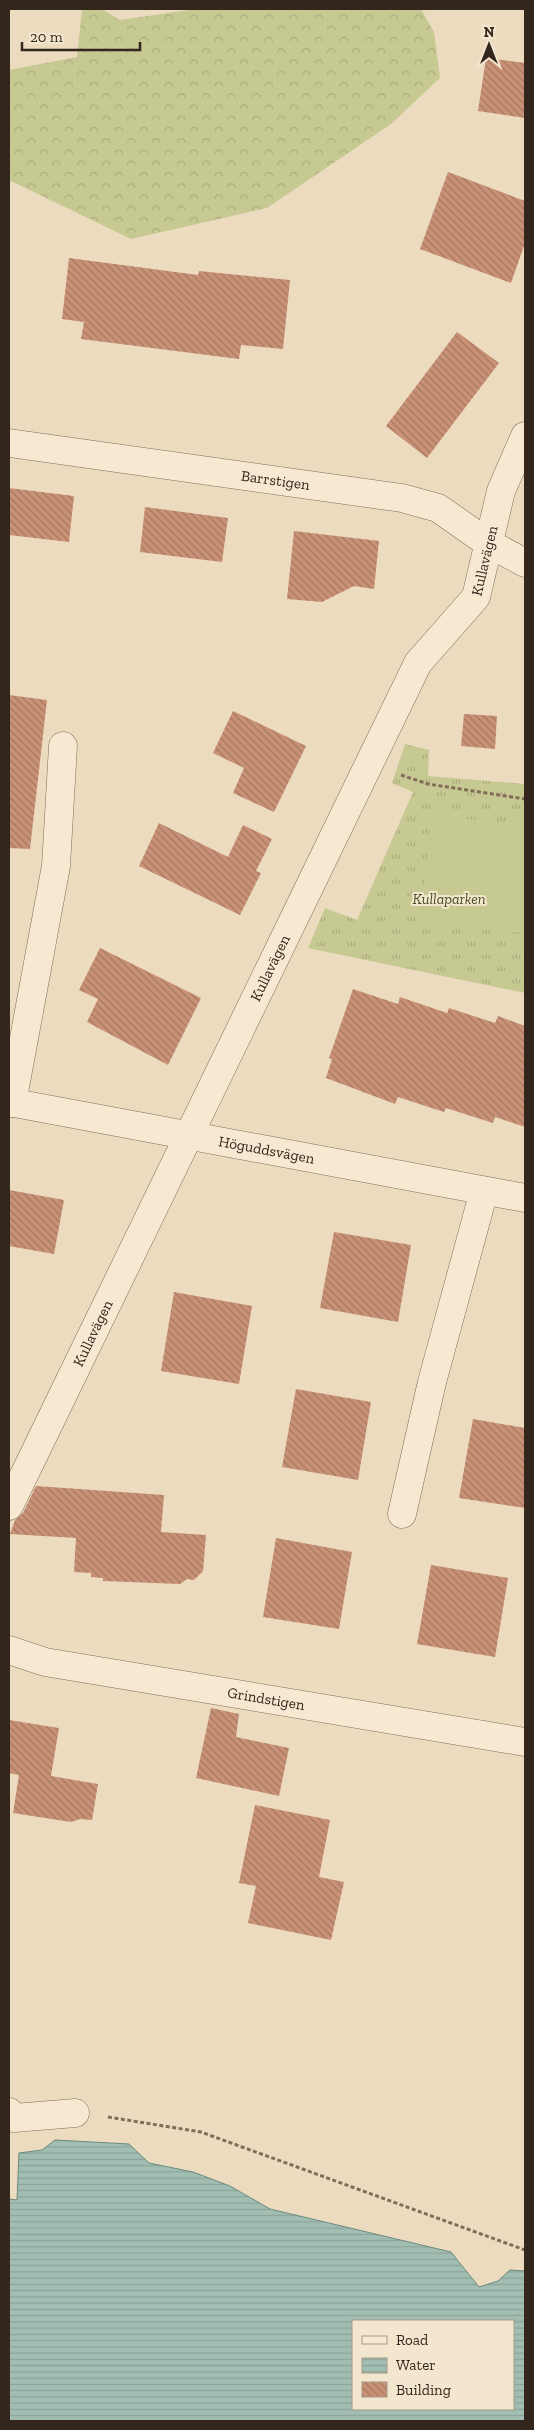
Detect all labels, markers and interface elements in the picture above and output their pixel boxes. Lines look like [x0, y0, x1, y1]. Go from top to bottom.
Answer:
scale bar [22, 20, 140, 52]
north arrow [464, 20, 514, 70]
text: N [484, 24, 495, 41]
text: 20 m [30, 28, 63, 46]
street label: Barrstigen [240, 467, 311, 494]
street label: Kullavägen [468, 524, 502, 598]
park label: Kullaparken [412, 890, 486, 908]
street label: Kullavägen [246, 931, 294, 1004]
street label: Höguddsvägen [217, 1132, 316, 1168]
street label: Kullavägen [69, 1297, 117, 1369]
street label: Grindstigen [226, 1684, 306, 1714]
legend [352, 2320, 514, 2410]
text: Road [396, 2331, 429, 2349]
text: Water [396, 2356, 436, 2374]
text: Building [396, 2381, 451, 2399]

